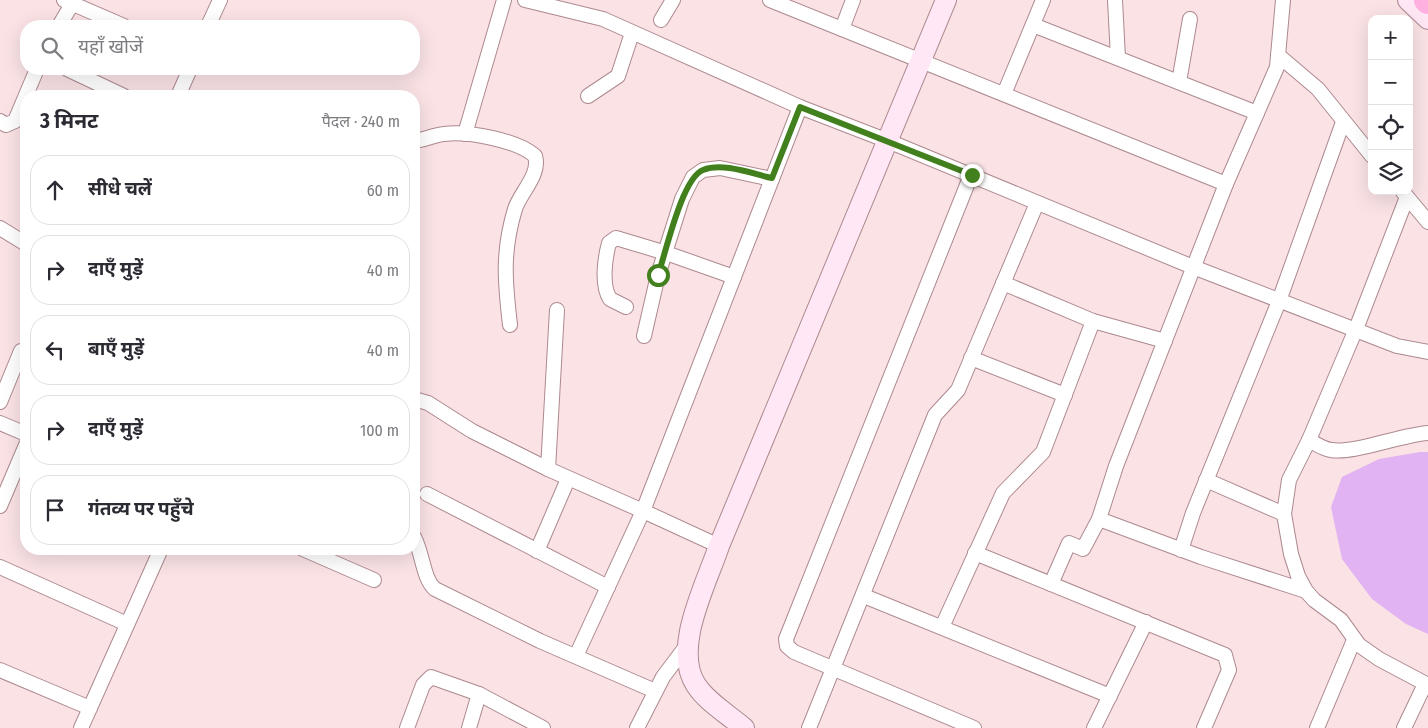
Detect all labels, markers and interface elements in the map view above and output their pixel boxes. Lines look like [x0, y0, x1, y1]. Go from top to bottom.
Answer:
map controls [1368, 15, 1413, 195]
button: + [1368, 15, 1413, 60]
search box [20, 20, 420, 75]
icon: search [38, 34, 66, 62]
text: यहाँ खोजें [78, 35, 143, 58]
button: − [1368, 60, 1413, 105]
button: locate [1368, 105, 1413, 150]
text: 3 मिनट [40, 108, 98, 134]
text: पैदल · 240 m [322, 112, 400, 131]
button: layers [1368, 150, 1413, 195]
route end [961, 164, 984, 187]
icon: ahead [41, 176, 69, 204]
text: सीधे चलें [88, 177, 152, 200]
text: 60 m [367, 181, 399, 200]
icon: right [41, 256, 69, 284]
text: दाएँ मुड़ें [88, 257, 143, 280]
text: 40 m [367, 261, 399, 280]
route start [647, 264, 670, 287]
icon: left [41, 336, 69, 364]
text: बाएँ मुड़ें [88, 337, 144, 360]
text: 40 m [367, 341, 399, 360]
icon: right [41, 416, 69, 444]
text: दाएँ मुड़ें [88, 417, 143, 440]
text: 100 m [360, 421, 399, 440]
icon: arrive [41, 496, 69, 524]
text: गंतव्य पर पहुँचे [88, 497, 194, 520]

